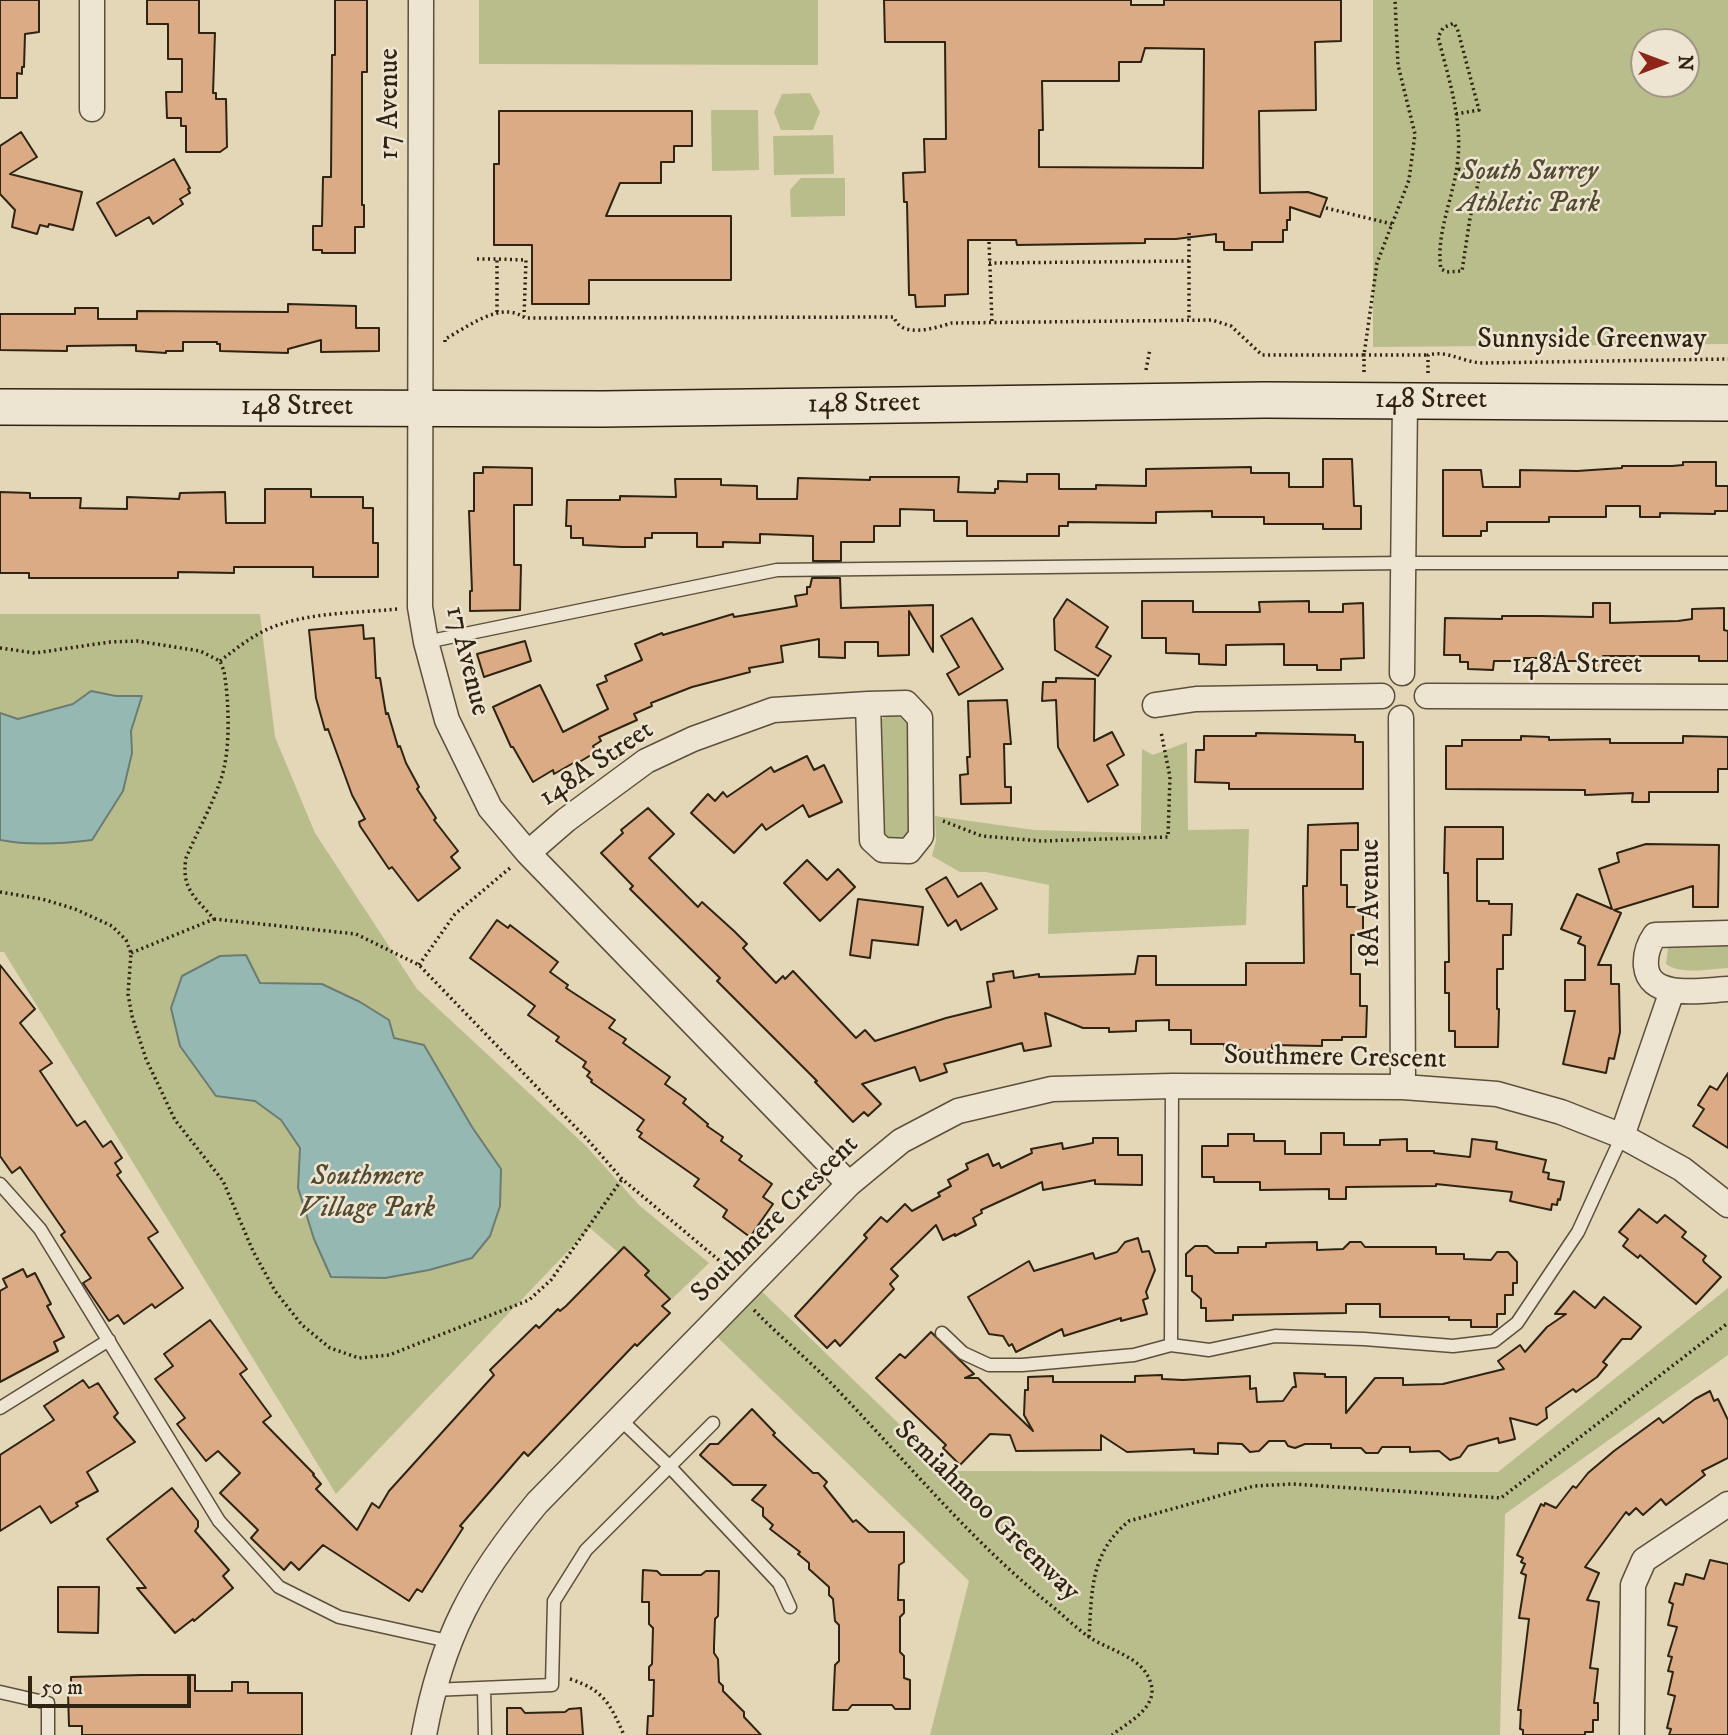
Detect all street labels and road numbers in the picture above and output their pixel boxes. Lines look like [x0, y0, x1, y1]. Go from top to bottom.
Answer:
street label: 17 Avenue [374, 48, 408, 160]
street label: Sunnyside Greenway [1477, 324, 1707, 358]
street label: 148 Street [1375, 384, 1487, 418]
street label: 148 Street [807, 387, 921, 423]
street label: 148 Street [241, 391, 353, 425]
street label: 17 Avenue [436, 603, 496, 719]
street label: 148A Street [1512, 649, 1642, 683]
street label: 148A Street [534, 715, 660, 815]
street label: 18A Avenue [1355, 839, 1389, 967]
street label: Southmere Crescent [1223, 1040, 1447, 1078]
street label: Southmere Crescent [685, 1129, 867, 1311]
street label: Semiahmoo Greenway [886, 1415, 1086, 1609]

